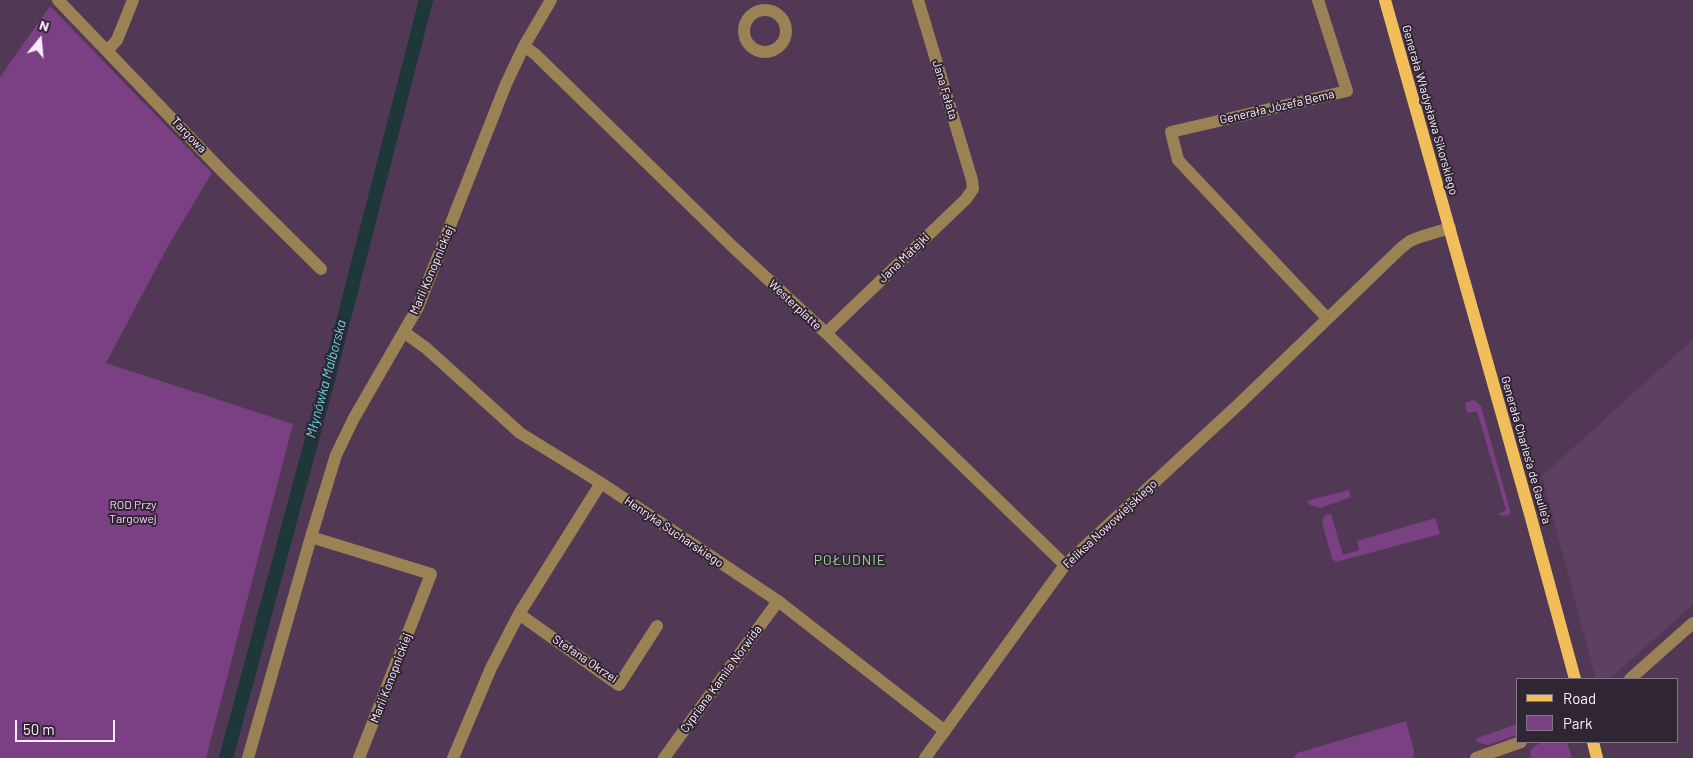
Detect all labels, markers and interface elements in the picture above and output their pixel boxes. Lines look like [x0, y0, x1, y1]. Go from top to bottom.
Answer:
north arrow [15, 15, 65, 65]
text: N [38, 16, 51, 35]
street label: Generała Władysława Sikorskiego [1399, 23, 1461, 197]
street label: Jana Fałata [929, 59, 961, 121]
street label: Generała Józefa Bema [1218, 87, 1336, 127]
street label: Targowa [168, 114, 210, 156]
street label: Marii Konopnickiej [407, 223, 457, 317]
street label: Jana Matejki [876, 230, 932, 286]
street label: Westerplatte [765, 277, 825, 333]
water label: Młynówka Malborska [302, 318, 350, 440]
street label: Generała Charles'a de Gaulle'a [1498, 375, 1554, 525]
street label: Feliksa Nowowiejskiego [1060, 477, 1160, 571]
street label: Henryka Sucharskiego [622, 494, 726, 570]
park label: ROD Przy Targowej [109, 498, 157, 526]
district label: POŁUDNIE [813, 552, 887, 568]
street label: Cypriana Kamila Norwida [677, 622, 765, 736]
street label: Marii Konopnickiej [367, 631, 415, 725]
street label: Stefana Okrzei [550, 632, 620, 686]
legend [1516, 678, 1678, 743]
text: Road [1563, 689, 1596, 707]
scale bar [18, 710, 118, 742]
text: Park [1563, 714, 1592, 732]
text: 50 m [23, 720, 55, 738]

